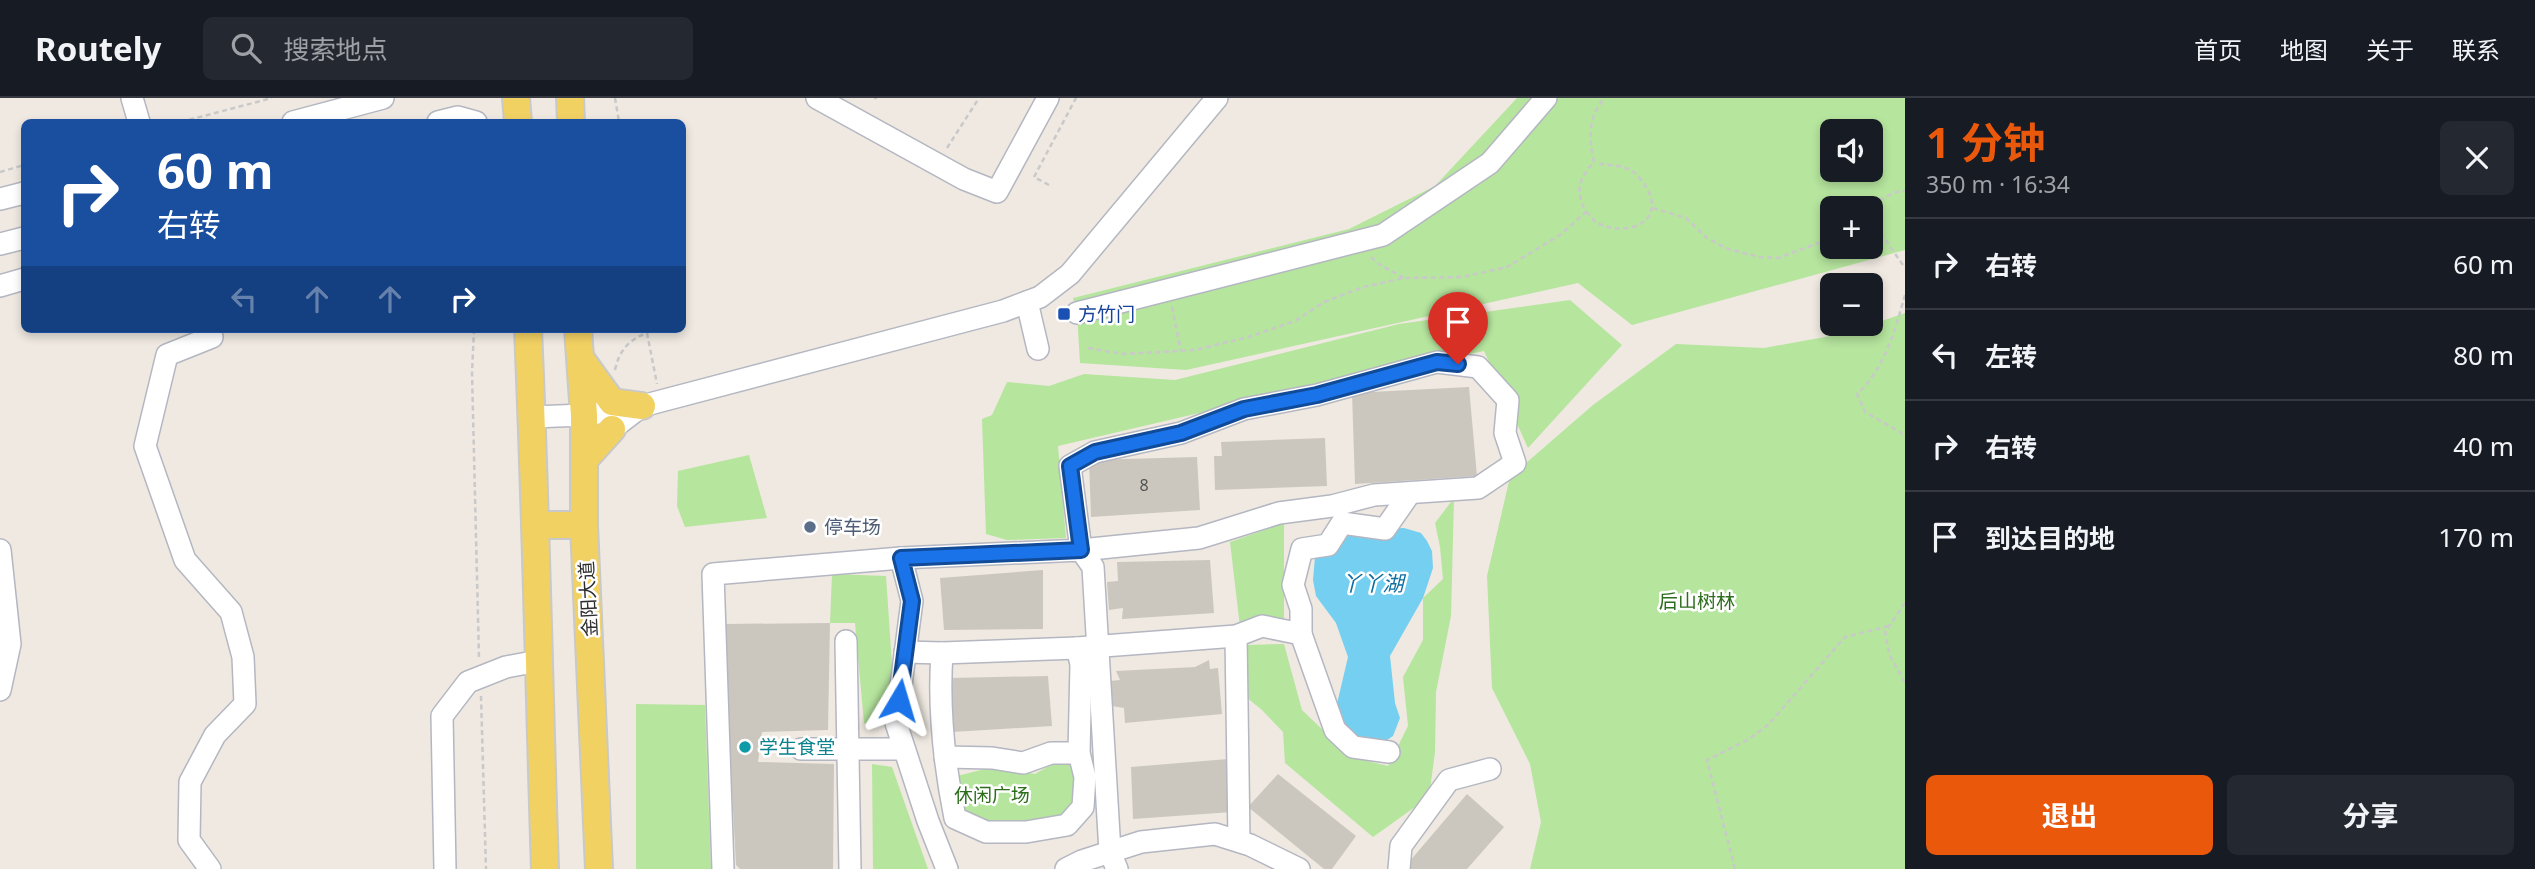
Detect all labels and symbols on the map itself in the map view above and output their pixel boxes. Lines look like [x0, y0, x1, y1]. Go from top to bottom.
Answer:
pin [1428, 292, 1488, 364]
place label: 方竹门 [1078, 301, 1135, 327]
marker: 方竹门 [1056, 306, 1072, 322]
house number: 8 [1139, 474, 1149, 496]
place label: 停车场 [824, 514, 881, 540]
marker: 停车场 [802, 519, 818, 535]
street label: 金阳大道 [573, 560, 603, 638]
water label: 丫丫湖 [1341, 569, 1406, 597]
park label: 后山树林 [1659, 588, 1735, 614]
position arrow [862, 663, 936, 737]
place label: 学生食堂 [759, 734, 835, 760]
marker: 学生食堂 [737, 739, 753, 755]
park label: 休闲广场 [954, 782, 1030, 808]

